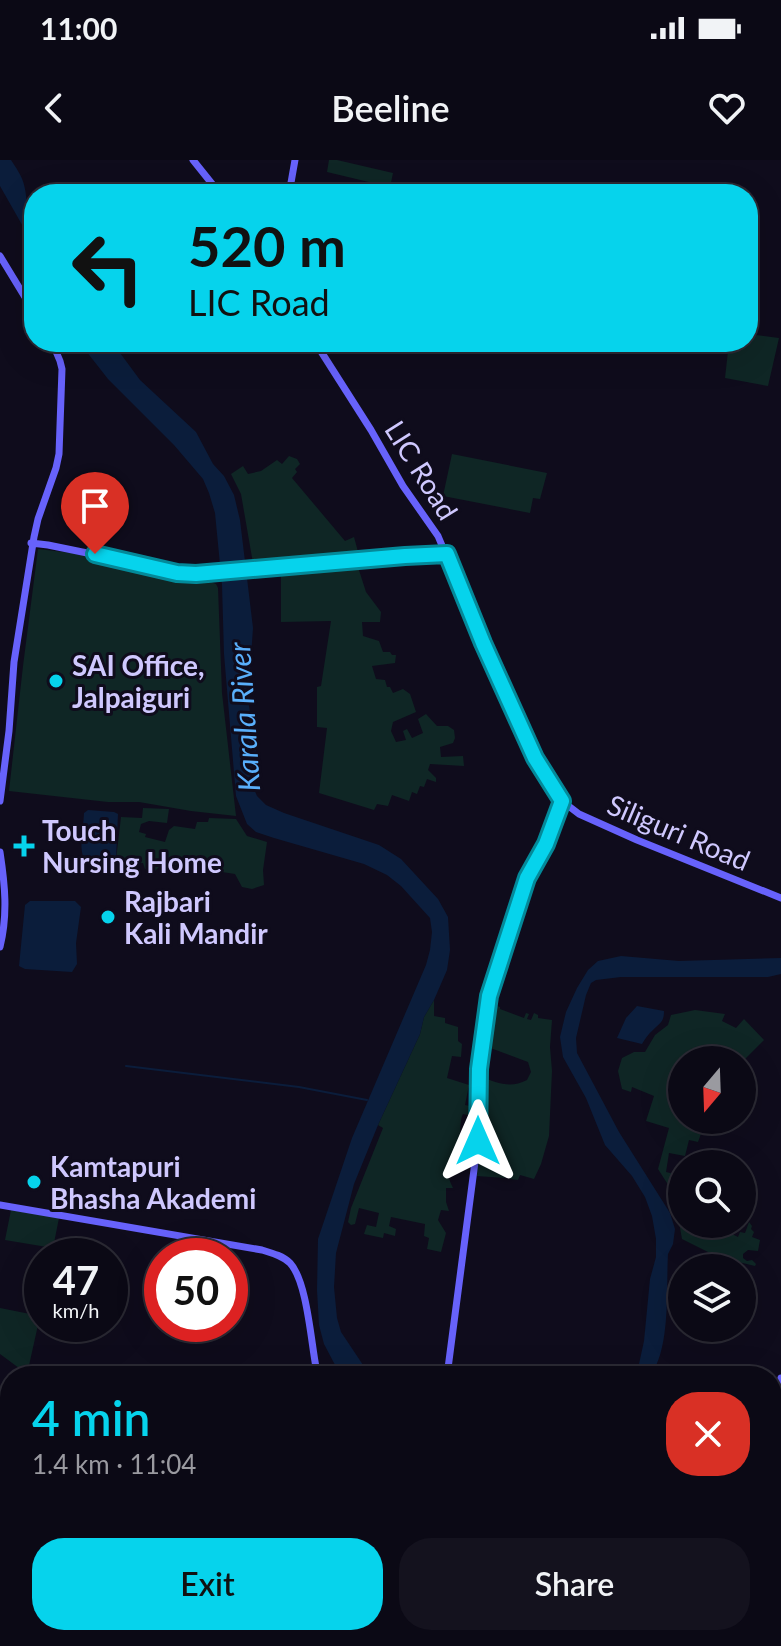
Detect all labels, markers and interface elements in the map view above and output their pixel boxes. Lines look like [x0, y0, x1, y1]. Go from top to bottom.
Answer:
text: 11:00 [40, 10, 117, 46]
icon: back [32, 86, 76, 130]
text: Beeline [331, 86, 450, 130]
icon: heart [705, 86, 749, 130]
text: 520 m [188, 212, 346, 279]
icon: left [56, 216, 160, 320]
text: LIC Road [188, 280, 330, 324]
street label: LIC Road [378, 414, 466, 526]
pin [61, 472, 129, 554]
icon: arrive [73, 484, 117, 528]
water label: Karala River [220, 640, 266, 793]
place label: SAI Office, Jalpaiguri [72, 648, 205, 714]
marker: SAI Office, Jalpaiguri [47, 672, 65, 690]
street label: Siliguri Road [603, 787, 755, 877]
place label: Touch Nursing Home [42, 813, 222, 879]
marker: Touch Nursing Home [13, 835, 35, 857]
place label: Rajbari Kali Mandir [124, 884, 268, 950]
marker: Rajbari Kali Mandir [99, 908, 117, 926]
north arrow [668, 1046, 756, 1134]
map controls [668, 1046, 756, 1342]
position arrow [436, 1099, 520, 1183]
place label: Kamtapuri Bhasha Akademi [50, 1149, 256, 1215]
button: search [668, 1150, 756, 1238]
marker: Kamtapuri Bhasha Akademi [25, 1173, 43, 1191]
speed limit sign: 50 [144, 1238, 248, 1342]
button: layers [668, 1254, 756, 1342]
text: 47 [53, 1256, 99, 1304]
text: km/h [53, 1298, 99, 1322]
text: 4 min [32, 1389, 150, 1446]
button: close [666, 1392, 750, 1476]
text: 1.4 km · 11:04 [32, 1448, 196, 1480]
button: Exit [32, 1538, 383, 1630]
button: Share [399, 1538, 750, 1630]

